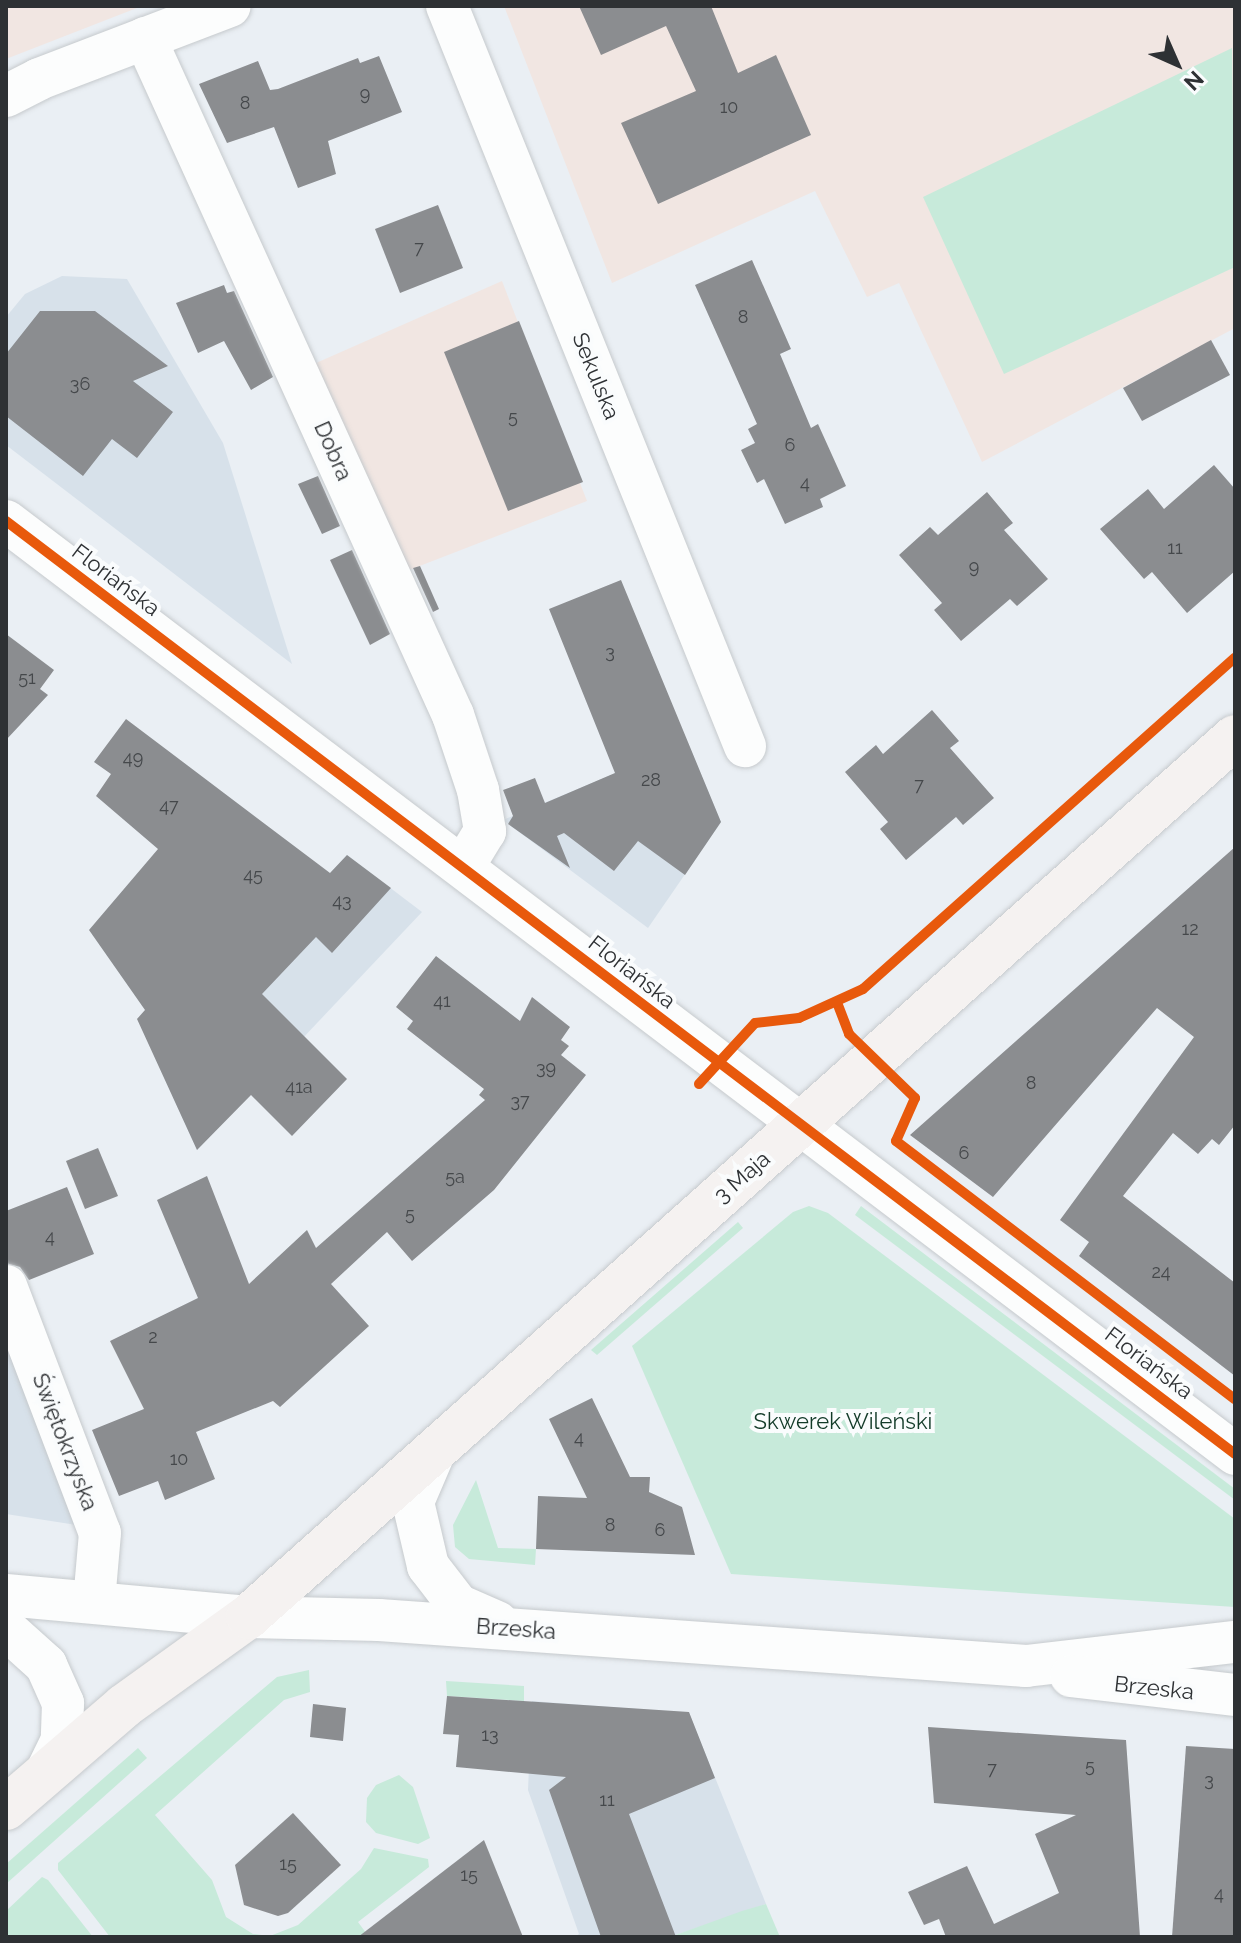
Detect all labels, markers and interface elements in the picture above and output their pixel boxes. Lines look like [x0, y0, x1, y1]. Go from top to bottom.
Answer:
north arrow [1137, 24, 1217, 104]
text: N [1179, 66, 1209, 96]
house number: 9 [360, 83, 370, 105]
house number: 8 [240, 92, 250, 114]
house number: 10 [720, 96, 738, 118]
house number: 7 [414, 237, 424, 259]
house number: 8 [738, 306, 748, 328]
street label: Sekulska [567, 329, 625, 423]
house number: 36 [70, 373, 90, 395]
house number: 5 [508, 406, 518, 428]
street label: Dobra [308, 417, 358, 485]
house number: 6 [785, 434, 795, 456]
house number: 4 [800, 472, 810, 494]
house number: 11 [1167, 537, 1183, 559]
street label: Floriańska [67, 538, 165, 622]
house number: 9 [969, 556, 979, 578]
house number: 3 [605, 641, 615, 663]
house number: 51 [18, 667, 36, 689]
house number: 49 [123, 747, 143, 769]
house number: 28 [641, 769, 661, 791]
house number: 7 [914, 774, 924, 796]
house number: 47 [159, 795, 179, 817]
house number: 45 [243, 864, 263, 886]
house number: 43 [332, 890, 352, 912]
house number: 12 [1181, 918, 1199, 940]
street label: Floriańska [583, 930, 681, 1014]
house number: 41 [433, 990, 451, 1012]
house number: 39 [536, 1057, 556, 1079]
house number: 8 [1026, 1072, 1036, 1094]
house number: 41a [285, 1076, 313, 1098]
house number: 37 [510, 1090, 530, 1112]
house number: 6 [959, 1142, 969, 1164]
street label: 3 Maja [709, 1146, 775, 1208]
house number: 5a [445, 1166, 465, 1188]
house number: 5 [405, 1203, 415, 1225]
house number: 4 [45, 1226, 55, 1248]
house number: 24 [1151, 1261, 1171, 1283]
street label: Floriańska [1100, 1321, 1198, 1405]
house number: 2 [148, 1326, 158, 1348]
street label: Świętokrzyska [27, 1370, 103, 1514]
park label: Skwerek Wileński [753, 1409, 933, 1435]
house number: 4 [574, 1427, 584, 1449]
house number: 10 [170, 1448, 188, 1470]
house number: 8 [605, 1514, 615, 1536]
house number: 6 [655, 1519, 665, 1541]
street label: Brzeska [475, 1613, 557, 1645]
street label: Brzeska [1113, 1671, 1195, 1705]
house number: 13 [481, 1724, 499, 1746]
house number: 5 [1085, 1755, 1095, 1777]
house number: 7 [987, 1758, 997, 1780]
house number: 3 [1204, 1769, 1214, 1791]
house number: 11 [599, 1789, 615, 1811]
house number: 15 [279, 1853, 297, 1875]
house number: 15 [460, 1864, 478, 1886]
house number: 4 [1214, 1883, 1224, 1905]

